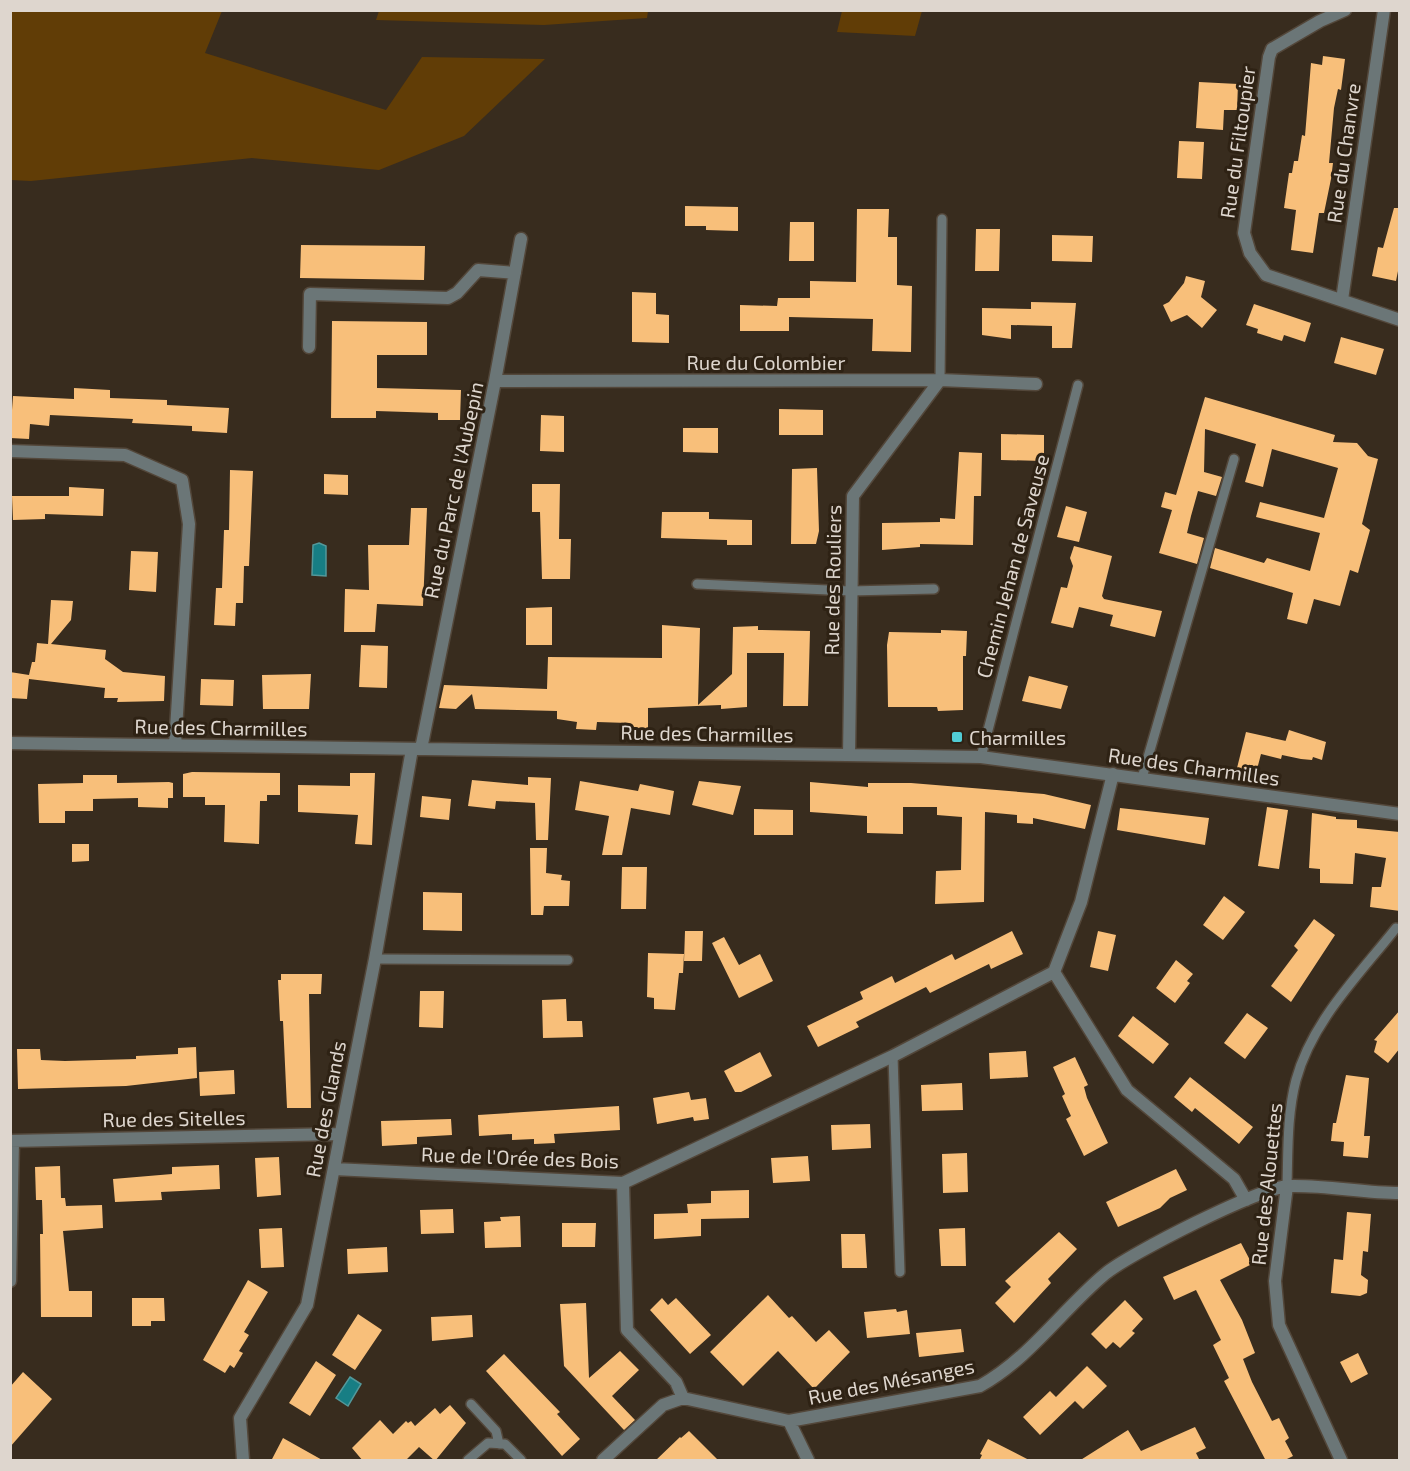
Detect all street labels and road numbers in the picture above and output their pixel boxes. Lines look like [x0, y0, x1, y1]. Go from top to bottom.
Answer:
street label: Rue du Filtoupier [1214, 64, 1260, 220]
street label: Rue du Chanvre [1321, 82, 1365, 224]
street label: Rue du Colombier [687, 350, 845, 374]
street label: Rue du Parc de l'Aubepin [418, 380, 488, 600]
street label: Chemin Jehan de Saveuse [971, 452, 1053, 680]
street label: Rue des Rouliers [819, 504, 845, 656]
street label: Rue des Charmilles [134, 713, 308, 741]
street label: Rue des Charmilles [620, 719, 794, 747]
street label: Rue des Charmilles [1107, 742, 1281, 790]
street label: Rue des Glands [300, 1039, 350, 1179]
street label: Rue des Alouettes [1246, 1102, 1286, 1266]
street label: Rue des Sitelles [102, 1105, 246, 1131]
street label: Rue de l'Orée des Bois [421, 1142, 619, 1172]
street label: Rue des Mésanges [806, 1353, 976, 1409]

